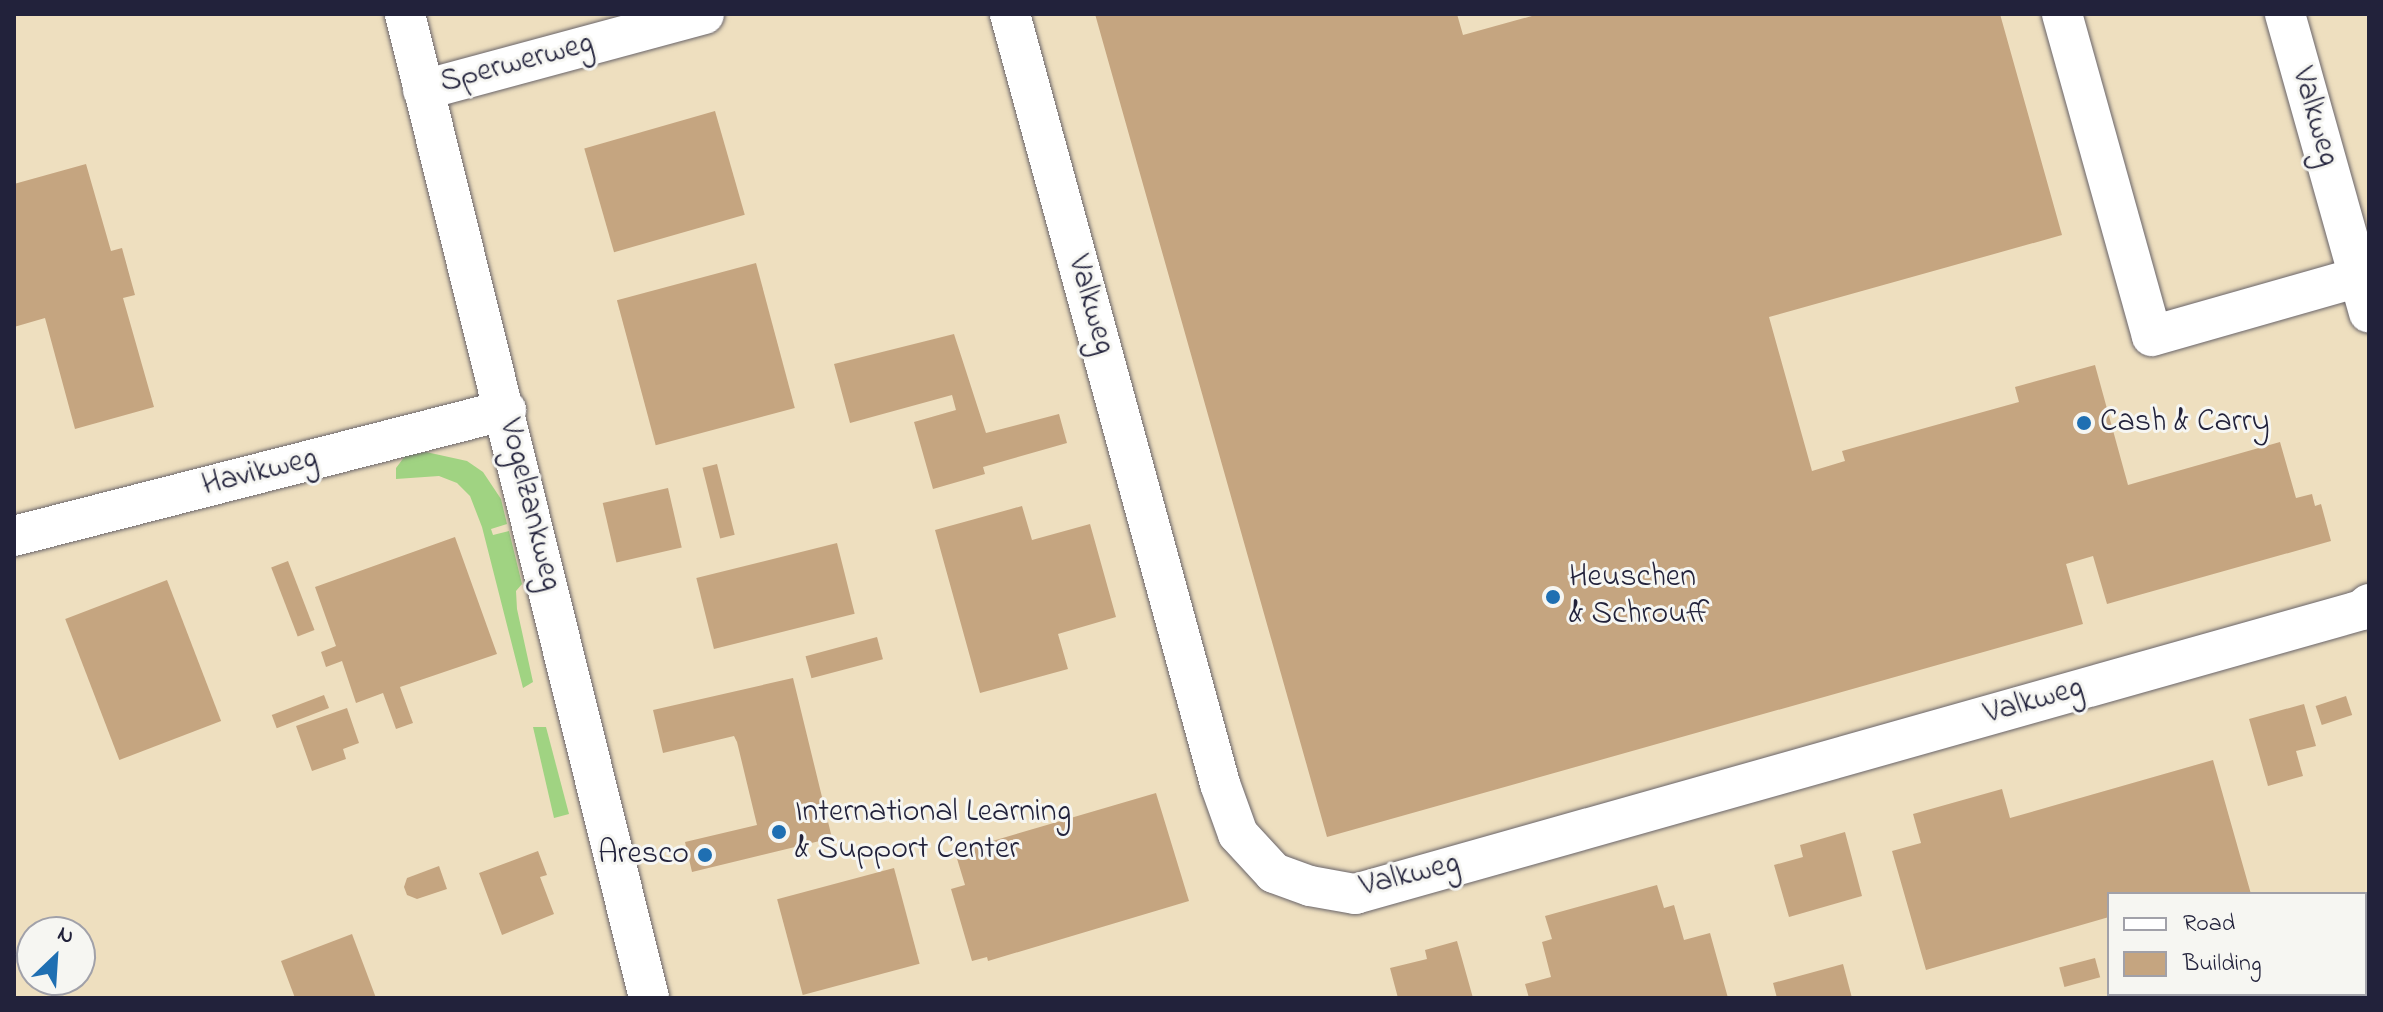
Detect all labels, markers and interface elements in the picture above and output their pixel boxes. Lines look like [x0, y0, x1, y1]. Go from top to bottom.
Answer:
street label: Sperwerweg [436, 25, 598, 103]
street label: Valkweg [2282, 63, 2346, 171]
street label: Valkweg [1058, 251, 1122, 359]
place label: Cash & Carry [2100, 404, 2269, 442]
marker: Cash & Carry [2075, 414, 2093, 432]
street label: Vogelzankweg [489, 415, 569, 595]
street label: Havikweg [198, 440, 322, 506]
place label: Heuschen & Schrouff [1569, 560, 1709, 635]
marker: Heuschen & Schrouff [1544, 588, 1562, 606]
street label: Valkweg [1980, 670, 2088, 734]
place label: International Learning & Support Center [795, 795, 1071, 870]
marker: International Learning & Support Center [770, 823, 788, 841]
place label: Aresco [598, 836, 689, 874]
street label: Valkweg [1356, 845, 1464, 907]
marker: Aresco [696, 846, 714, 864]
legend [2107, 892, 2367, 996]
text: Road [2183, 907, 2235, 942]
north arrow [16, 916, 96, 996]
text: N [52, 918, 79, 954]
text: Building [2183, 947, 2262, 982]

